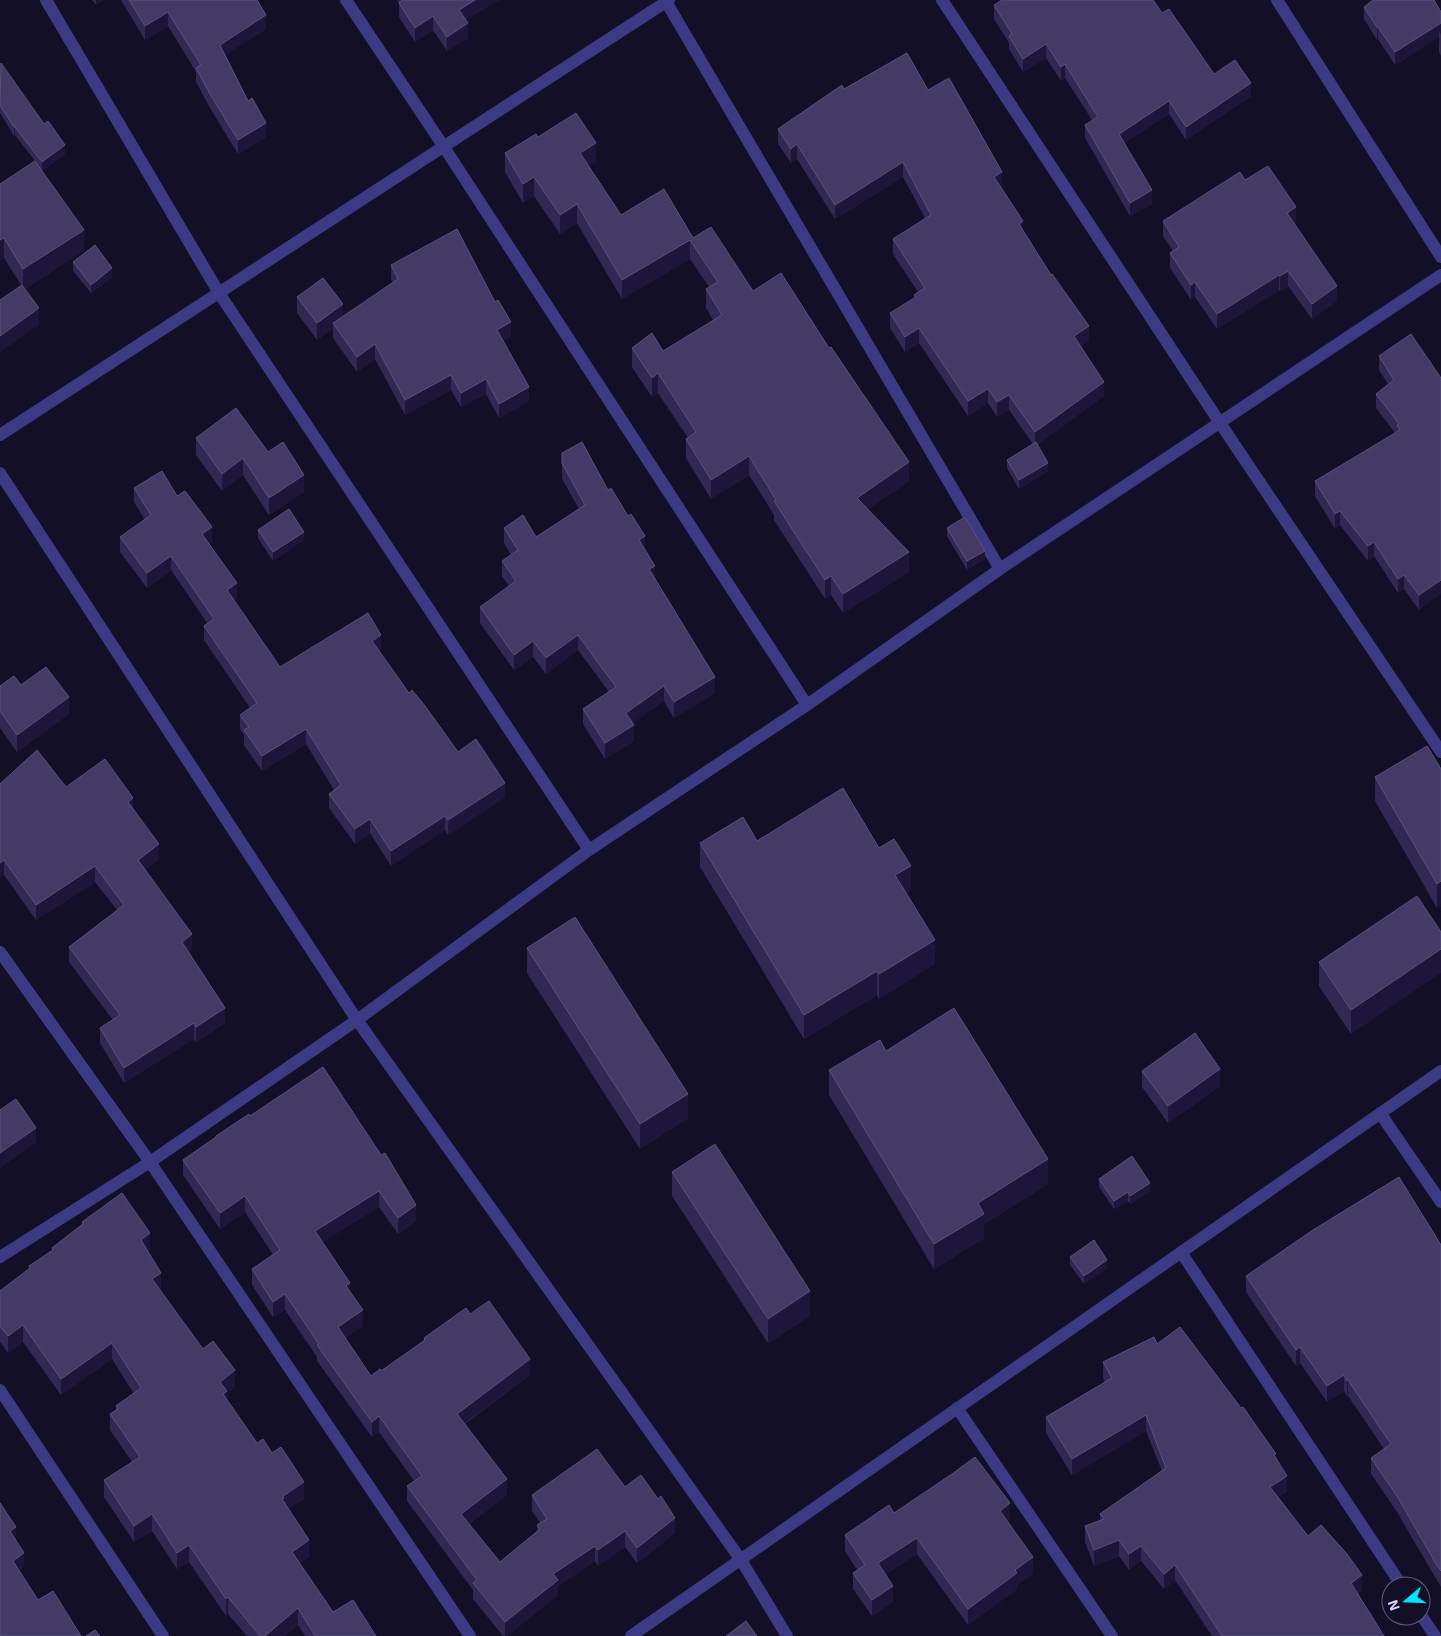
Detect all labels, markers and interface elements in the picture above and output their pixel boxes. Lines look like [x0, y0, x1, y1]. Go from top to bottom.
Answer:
north arrow [1381, 1576, 1431, 1626]
text: N [1384, 1598, 1403, 1613]

